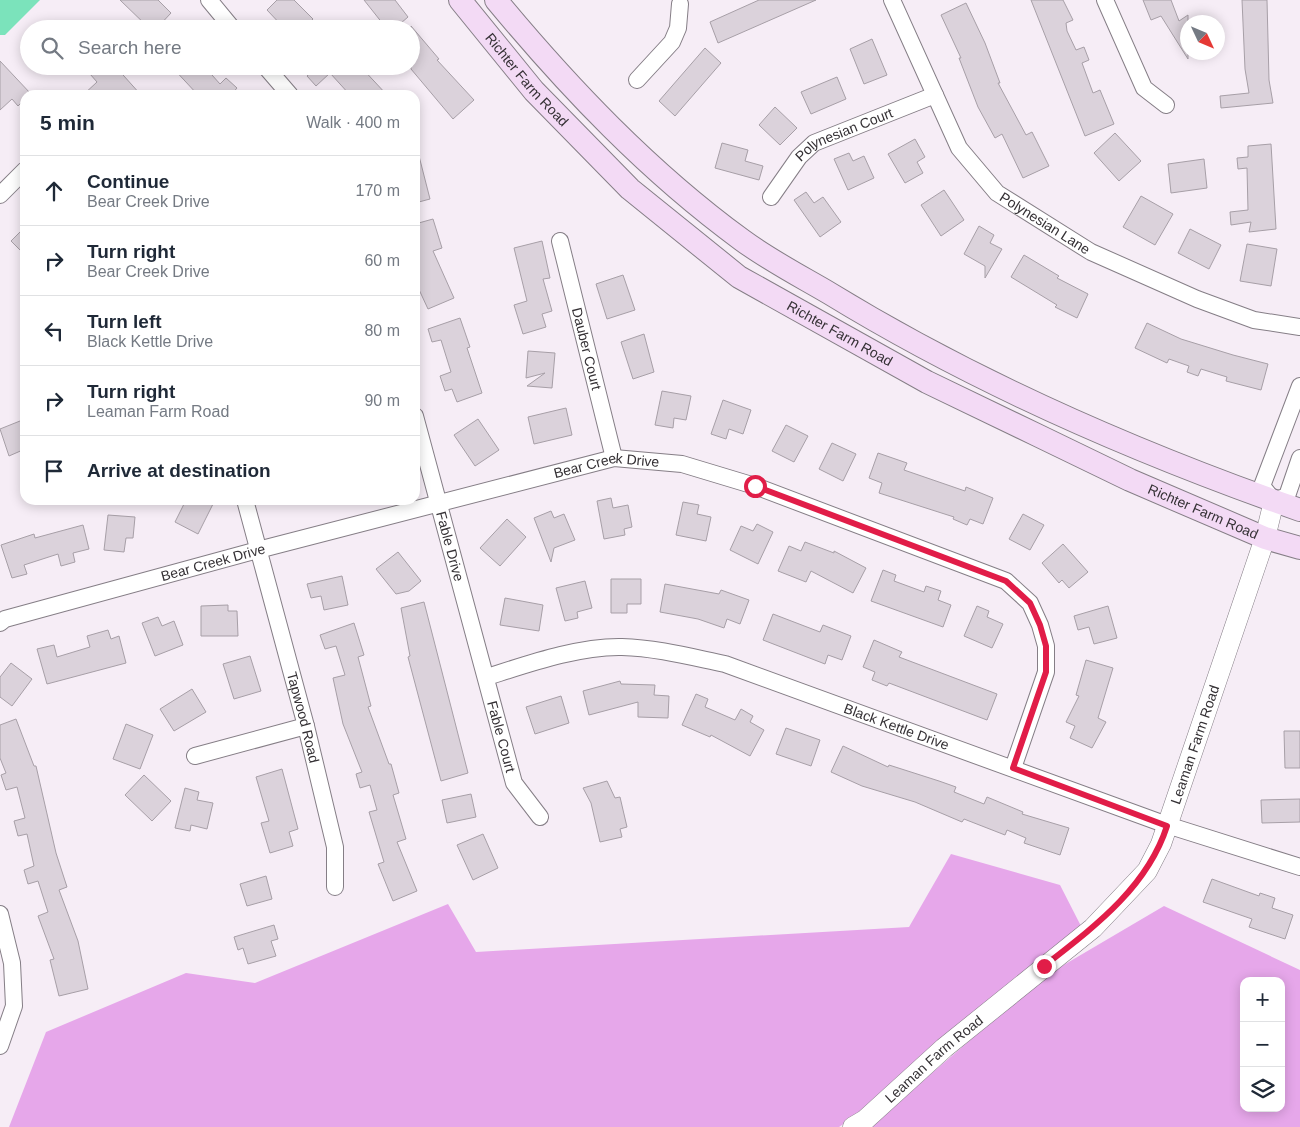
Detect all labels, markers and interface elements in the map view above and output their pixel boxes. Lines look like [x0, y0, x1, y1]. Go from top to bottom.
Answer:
north arrow [1180, 15, 1225, 60]
search box [20, 20, 420, 75]
street label: Richter Farm Road [482, 30, 572, 129]
icon: search [38, 34, 66, 62]
text: Search here [78, 37, 182, 58]
street label: Polynesian Court [792, 105, 895, 164]
text: 5 min [40, 111, 95, 134]
text: Walk · 400 m [306, 114, 400, 131]
text: Continue [87, 171, 169, 192]
icon: ahead [40, 177, 68, 205]
text: 170 m [356, 182, 400, 199]
street label: Polynesian Lane [997, 189, 1093, 258]
text: Bear Creek Drive [87, 193, 210, 210]
text: Turn right [87, 241, 175, 262]
icon: right [40, 247, 68, 275]
text: 60 m [364, 252, 400, 269]
text: Bear Creek Drive [87, 263, 210, 280]
street label: Richter Farm Road [784, 297, 895, 369]
street label: Dauber Court [569, 306, 605, 392]
text: Turn left [87, 311, 162, 332]
icon: left [40, 317, 68, 345]
text: 80 m [364, 322, 400, 339]
text: Black Kettle Drive [87, 333, 213, 350]
text: Turn right [87, 381, 175, 402]
icon: right [40, 387, 68, 415]
text: 90 m [364, 392, 400, 409]
text: Leaman Farm Road [87, 403, 229, 420]
street label: Bear Creek Drive [552, 450, 660, 481]
icon: arrive [40, 457, 68, 485]
text: Arrive at destination [87, 460, 271, 481]
route start [744, 475, 767, 498]
street label: Richter Farm Road [1146, 481, 1261, 542]
street label: Fable Drive [433, 510, 467, 583]
street label: Bear Creek Drive [159, 540, 267, 584]
street label: Tapwood Road [284, 670, 323, 764]
street label: Leaman Farm Road [1167, 683, 1222, 806]
street label: Fable Court [484, 699, 519, 774]
street label: Black Kettle Drive [842, 700, 951, 753]
route end [1033, 955, 1056, 978]
map controls [1240, 977, 1285, 1112]
button: + [1240, 977, 1285, 1022]
street label: Leaman Farm Road [882, 1012, 986, 1106]
button: − [1240, 1022, 1285, 1067]
button: layers [1240, 1067, 1285, 1112]

